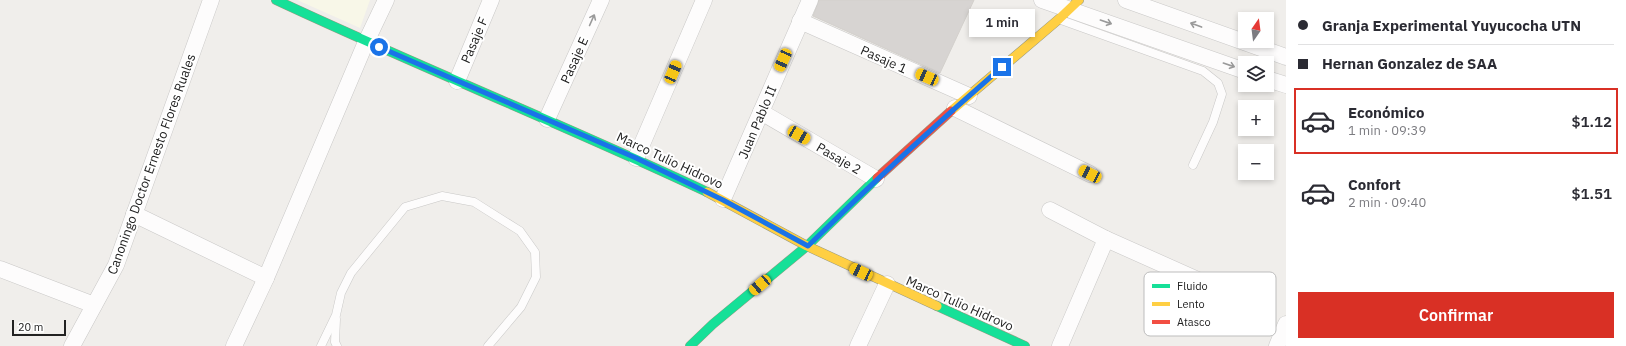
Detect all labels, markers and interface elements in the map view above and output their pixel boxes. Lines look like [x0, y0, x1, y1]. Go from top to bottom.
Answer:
callout: 1 min [969, 9, 1035, 37]
north arrow [1238, 12, 1274, 48]
map controls [1238, 12, 1274, 180]
street label: Pasaje F [457, 14, 492, 66]
one-way arrow [589, 14, 596, 26]
text: 1 min [985, 14, 1019, 31]
text: Granja Experimental Yuyucocha UTN [1322, 16, 1581, 35]
one-way arrow [1100, 19, 1113, 26]
one-way arrow [1191, 20, 1203, 28]
street label: Pasaje E [557, 34, 592, 86]
route start [370, 38, 388, 56]
street label: Pasaje 1 [858, 42, 910, 77]
car [773, 47, 793, 73]
street label: Canoningo Doctor Ernesto Flores Ruales [103, 51, 199, 277]
text: Hernan Gonzalez de SAA [1322, 54, 1497, 73]
button: layers [1238, 56, 1274, 92]
route end [993, 58, 1011, 76]
car [663, 59, 683, 85]
one-way arrow [1222, 62, 1234, 70]
car [914, 67, 940, 87]
street label: Juan Pablo II [734, 83, 781, 161]
button: + [1238, 100, 1274, 136]
icon: car [1300, 103, 1336, 139]
text: Económico [1348, 103, 1424, 122]
text: $1.12 [1572, 112, 1612, 131]
text: 1 min · 09:39 [1348, 122, 1426, 139]
car [786, 124, 812, 146]
street label: Marco Tulio Hidrovo [614, 128, 726, 193]
street label: Pasaje 2 [813, 139, 864, 178]
button: − [1238, 144, 1274, 180]
car [1077, 163, 1103, 185]
icon: car [1300, 175, 1336, 211]
text: Confort [1348, 175, 1401, 194]
text: $1.51 [1572, 184, 1612, 203]
text: 2 min · 09:40 [1348, 194, 1426, 211]
car [848, 261, 874, 283]
street label: Marco Tulio Hidrovo [903, 272, 1016, 335]
legend [1144, 272, 1276, 336]
car [747, 273, 773, 297]
text: Fluido [1177, 279, 1208, 293]
button: Confirmar [1298, 292, 1614, 338]
text: Lento [1177, 297, 1205, 311]
text: Atasco [1177, 315, 1211, 329]
scale bar [12, 318, 66, 337]
text: 20 m [18, 320, 43, 334]

